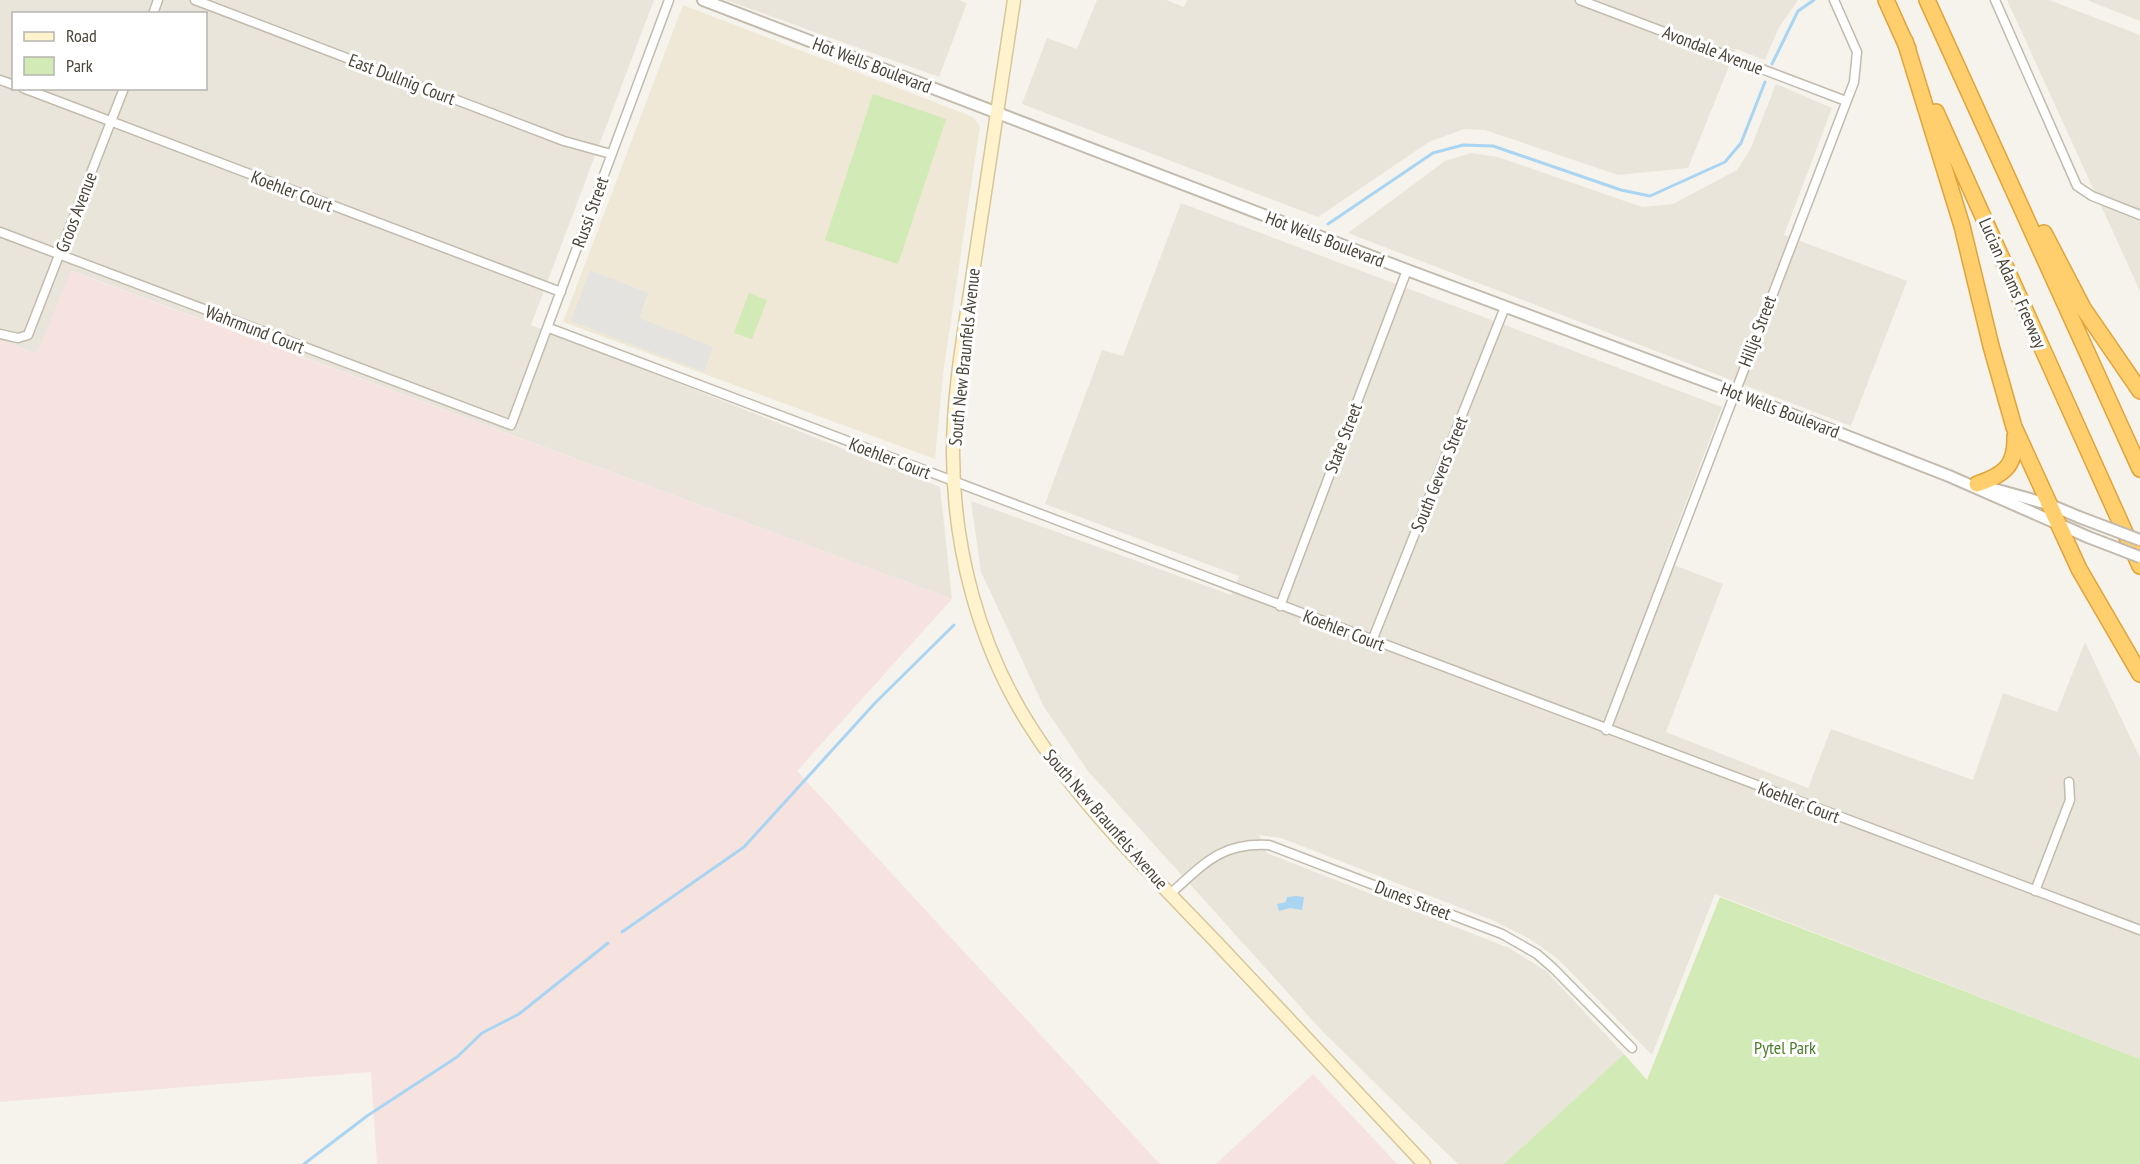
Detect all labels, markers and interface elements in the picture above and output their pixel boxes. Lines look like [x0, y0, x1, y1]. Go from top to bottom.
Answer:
legend [12, 12, 207, 90]
street label: Avondale Avenue [1659, 20, 1767, 80]
text: Road [66, 24, 97, 47]
street label: Hot Wells Boulevard [809, 32, 935, 98]
street label: East Dullnig Court [345, 48, 459, 110]
text: Park [66, 54, 93, 77]
street label: Koehler Court [248, 165, 336, 217]
street label: Groos Avenue [50, 169, 102, 255]
street label: Russi Street [567, 173, 613, 251]
street label: Hot Wells Boulevard [1262, 206, 1388, 272]
street label: Lucian Adams Freeway [1974, 214, 2052, 352]
street label: South New Braunfels Avenue [943, 267, 985, 447]
street label: Hillje Street [1733, 292, 1781, 370]
street label: Wahrmund Court [202, 300, 308, 358]
street label: Hot Wells Boulevard [1717, 377, 1843, 443]
street label: State Street [1319, 400, 1367, 476]
street label: South Gevers Street [1405, 413, 1473, 535]
street label: Koehler Court [846, 432, 934, 484]
street label: Koehler Court [1300, 604, 1388, 656]
street label: South New Braunfels Avenue [1039, 744, 1173, 894]
street label: Koehler Court [1755, 776, 1843, 828]
street label: Dunes Street [1372, 875, 1454, 925]
park label: Pytel Park [1754, 1036, 1816, 1059]

